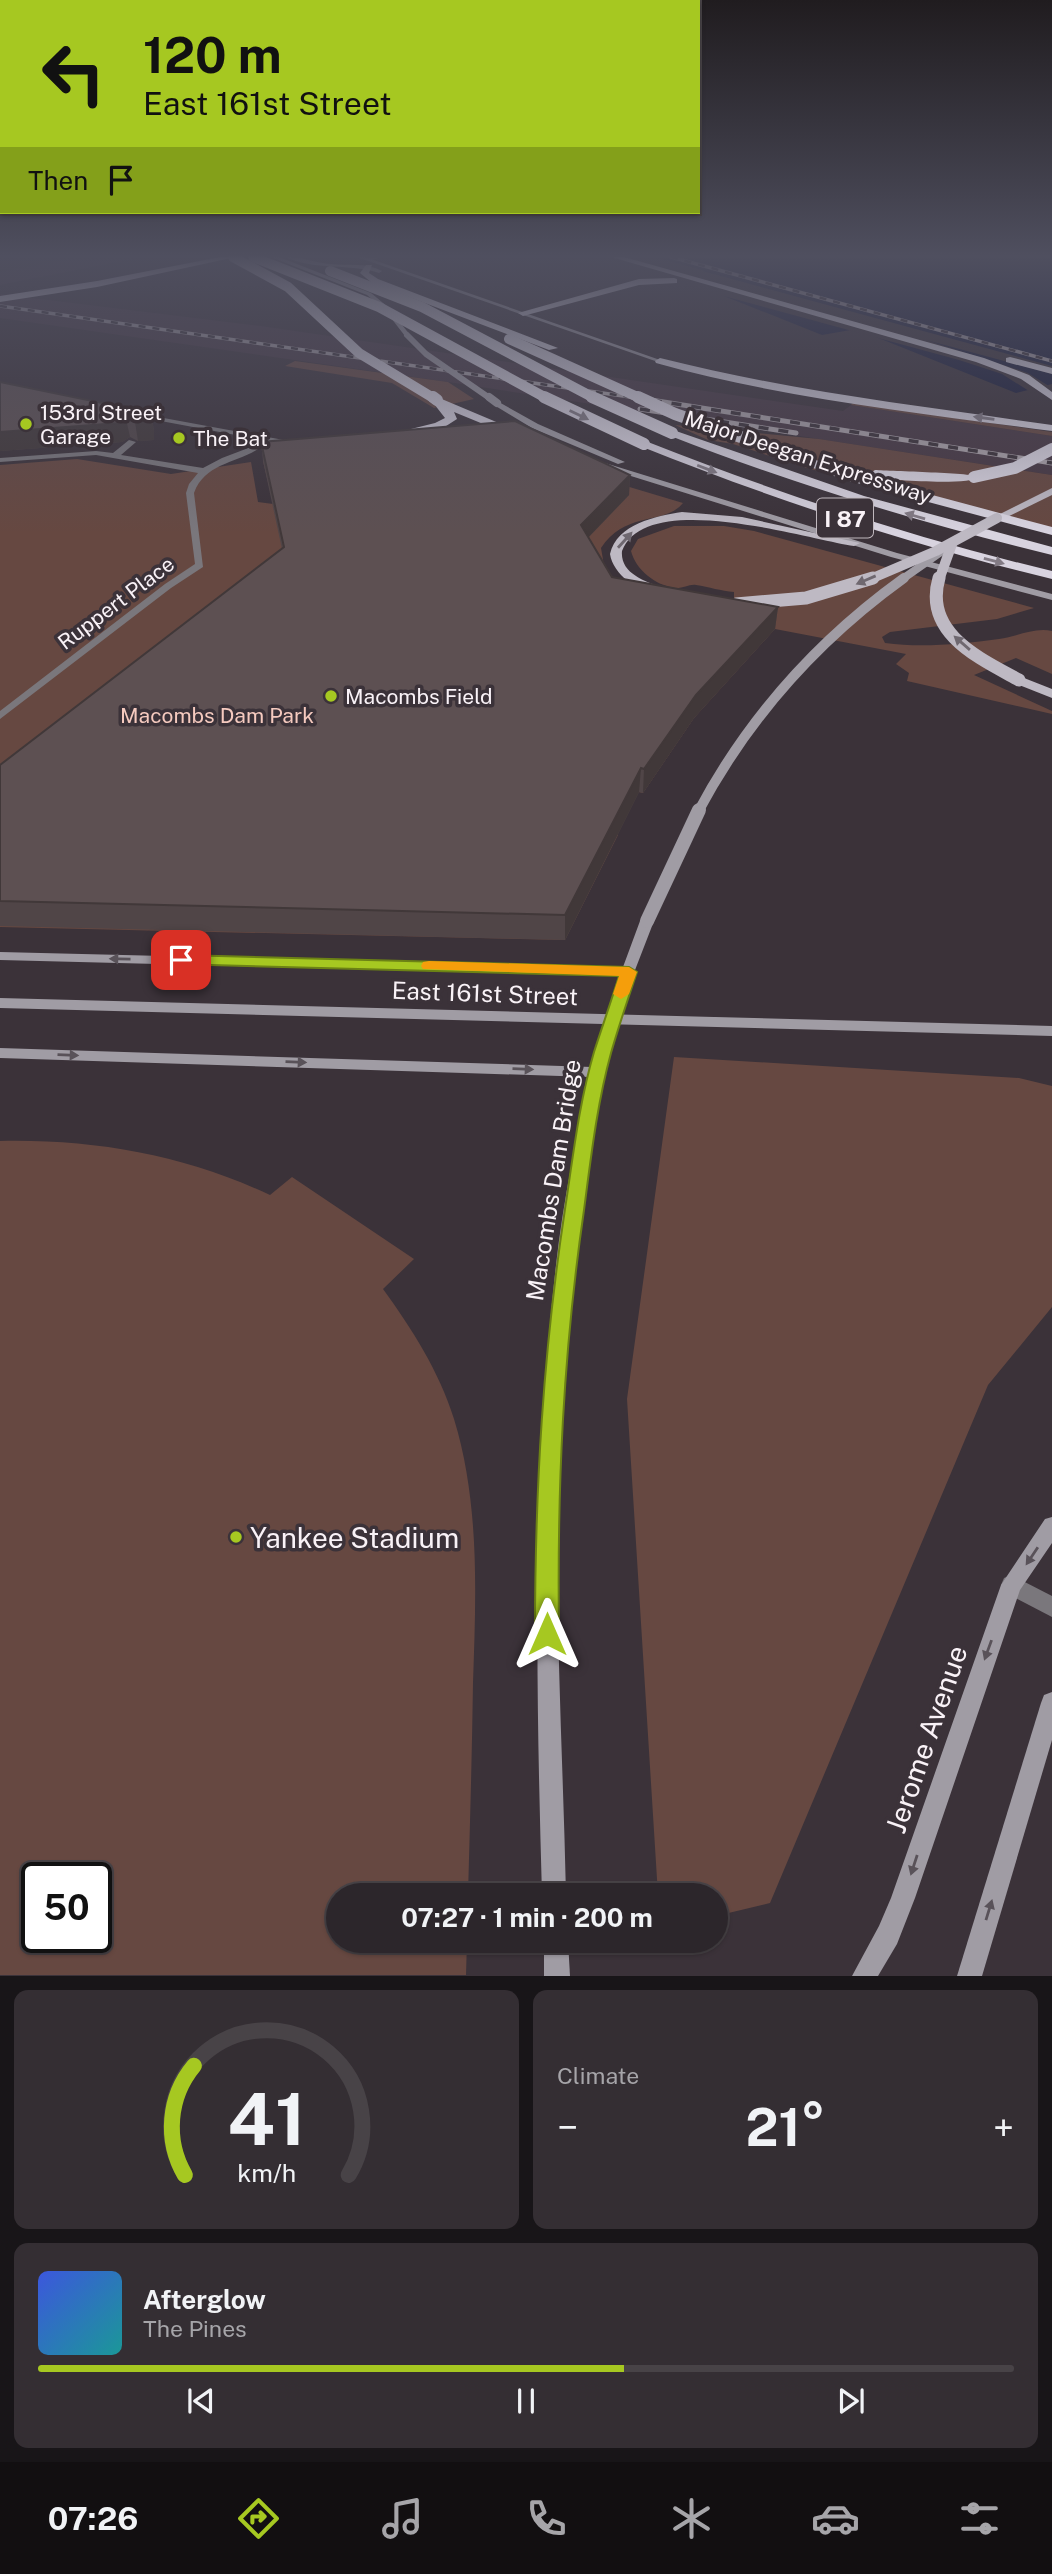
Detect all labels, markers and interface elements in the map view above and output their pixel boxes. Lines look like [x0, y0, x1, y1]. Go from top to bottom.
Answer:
text: 120 m [143, 26, 282, 84]
icon: left [28, 28, 119, 119]
text: East 161st Street [143, 85, 392, 122]
icon: arrive [102, 161, 140, 199]
text: Then [28, 165, 88, 196]
place label: 153rd Street Garage [40, 400, 162, 449]
street label: Major Deegan Expressway [682, 405, 934, 509]
one-way arrow [569, 409, 589, 421]
one-way arrow [973, 412, 995, 423]
marker: 153rd Street Garage [18, 416, 34, 432]
place label: The Bat [193, 426, 268, 451]
marker: The Bat [171, 430, 187, 446]
one-way arrow [697, 464, 718, 475]
road number: I 87 [817, 498, 873, 538]
one-way arrow [904, 510, 925, 520]
one-way arrow [617, 531, 633, 549]
street label: Ruppert Place [53, 551, 179, 655]
one-way arrow [984, 556, 1005, 566]
one-way arrow [856, 575, 877, 586]
one-way arrow [953, 636, 970, 651]
place label: Macombs Field [345, 684, 493, 709]
marker: Macombs Field [323, 688, 339, 704]
park label: Macombs Dam Park [120, 703, 314, 728]
pin [151, 930, 211, 990]
icon: arrive [162, 941, 200, 979]
one-way arrow [109, 953, 131, 964]
street label: East 161st Street [391, 976, 579, 1010]
one-way arrow [57, 1050, 79, 1061]
one-way arrow [285, 1056, 307, 1068]
street label: Macombs Dam Bridge [520, 1057, 586, 1303]
one-way arrow [512, 1063, 534, 1075]
place label: Yankee Stadium [250, 1521, 459, 1554]
marker: Yankee Stadium [228, 1529, 244, 1545]
one-way arrow [1026, 1546, 1039, 1565]
position arrow [510, 1597, 584, 1671]
one-way arrow [983, 1639, 994, 1660]
street label: Jerome Avenue [878, 1641, 974, 1837]
one-way arrow [908, 1854, 919, 1875]
speed limit sign: 50 [21, 1862, 112, 1953]
one-way arrow [984, 1900, 994, 1921]
text: 07:27 · 1 min · 200 m [401, 1902, 653, 1933]
text: Climate [557, 2062, 639, 2089]
text: 41 [227, 2077, 306, 2162]
text: 21° [746, 2097, 825, 2158]
text: − [557, 2105, 578, 2150]
text: + [993, 2105, 1014, 2150]
text: km/h [237, 2158, 296, 2188]
text: Afterglow [143, 2284, 266, 2315]
text: The Pines [143, 2315, 247, 2342]
icon: previous [182, 2382, 220, 2420]
icon: pause [507, 2382, 545, 2420]
icon: next [832, 2382, 870, 2420]
icon: directions [234, 2494, 283, 2543]
icon: music [378, 2494, 427, 2543]
icon: phone [522, 2494, 571, 2543]
icon: climate [667, 2494, 716, 2543]
icon: car [811, 2494, 860, 2543]
icon: filters [955, 2494, 1004, 2543]
text: 07:26 [48, 2500, 139, 2537]

